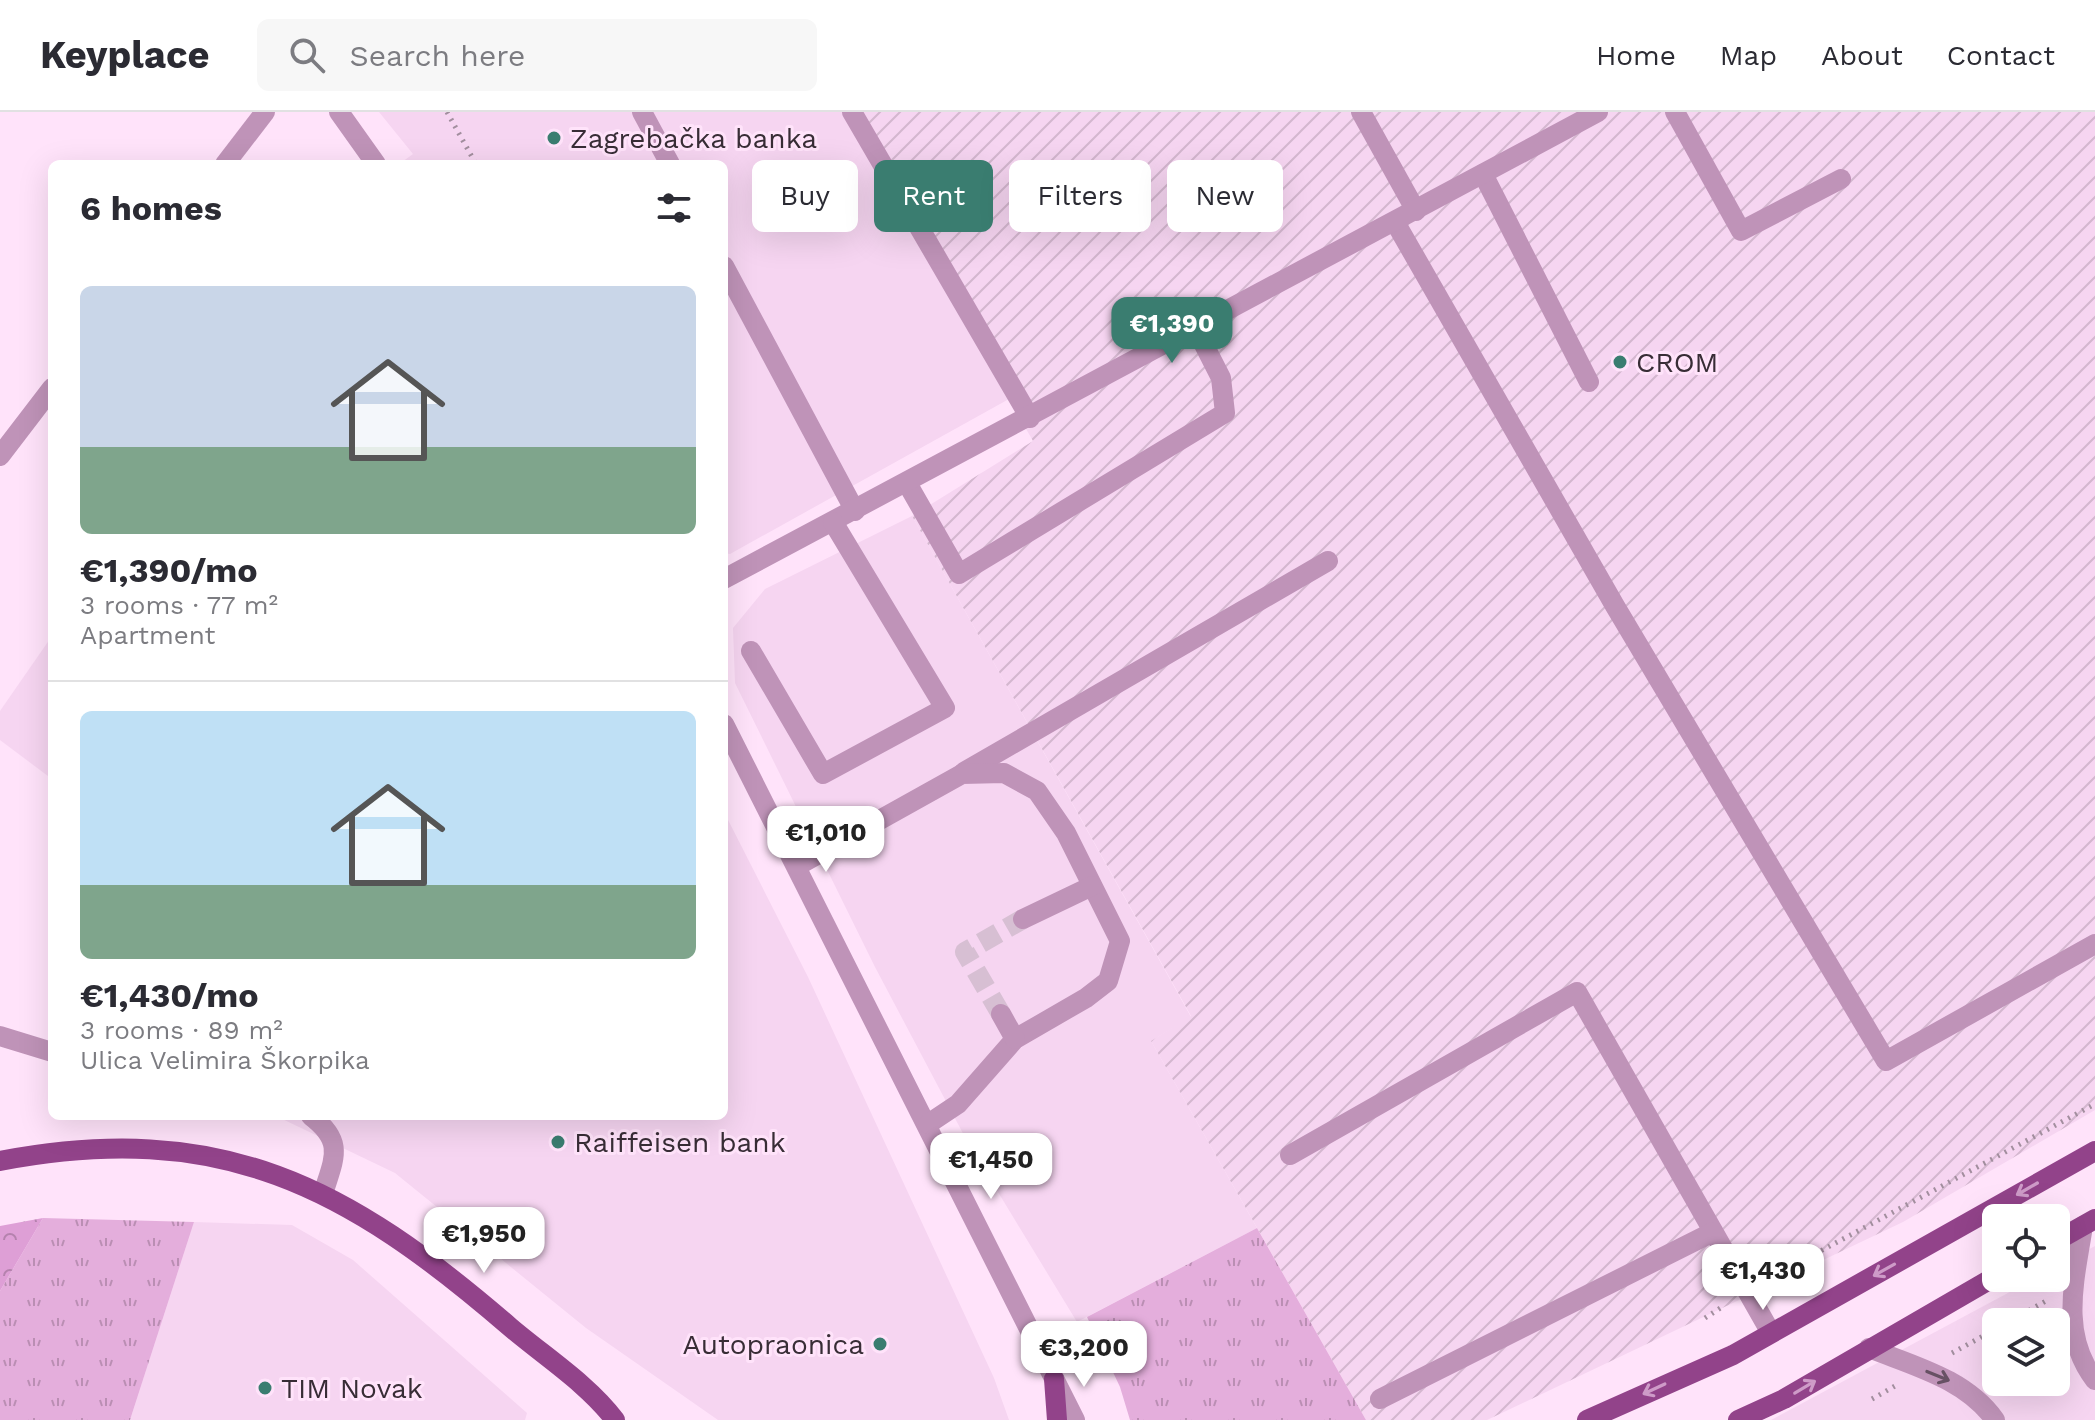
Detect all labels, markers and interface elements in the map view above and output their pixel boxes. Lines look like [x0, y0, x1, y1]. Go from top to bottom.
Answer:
search box [257, 19, 817, 91]
text: Keyplace [40, 33, 209, 77]
icon: search [285, 33, 329, 77]
text: Search here [349, 38, 525, 73]
text: Home [1596, 39, 1676, 72]
text: Map [1720, 39, 1777, 72]
text: About [1821, 39, 1903, 72]
text: Contact [1947, 39, 2055, 72]
place label: Zagrebačka banka [570, 122, 817, 155]
marker: Zagrebačka banka [545, 129, 563, 147]
chip: Buy [752, 160, 858, 232]
chip: Rent [874, 160, 993, 232]
chip: Filters [1009, 160, 1151, 232]
chip: New [1167, 160, 1283, 232]
icon: filters [652, 186, 696, 230]
text: 6 homes [80, 188, 222, 228]
pin: €1,390 [1107, 297, 1237, 365]
text: €1,390 [1129, 308, 1215, 338]
icon: home [316, 338, 460, 482]
place label: CROM [1636, 346, 1719, 379]
marker: CROM [1611, 353, 1629, 371]
text: €1,390/mo [80, 550, 258, 590]
text: 3 rooms · 77 m² [80, 590, 278, 620]
text: Apartment [80, 620, 216, 650]
icon: home [316, 763, 460, 907]
pin: €1,010 [761, 806, 891, 874]
text: €1,010 [785, 817, 867, 847]
text: €1,430/mo [80, 975, 259, 1015]
text: 3 rooms · 89 m² [80, 1015, 283, 1045]
text: Ulica Velimira Škorpika [80, 1045, 370, 1075]
place label: Raiffeisen bank [574, 1126, 786, 1159]
marker: Raiffeisen bank [549, 1133, 567, 1151]
pin: €1,450 [926, 1133, 1056, 1201]
text: €1,450 [948, 1144, 1034, 1174]
one-way arrow [2016, 1181, 2039, 1197]
map controls [1982, 1204, 2070, 1396]
button: locate [1982, 1204, 2070, 1292]
pin: €1,950 [419, 1207, 549, 1275]
text: €1,950 [442, 1218, 526, 1248]
pin: €1,430 [1698, 1244, 1828, 1312]
text: €1,430 [1720, 1255, 1806, 1285]
one-way arrow [1873, 1262, 1897, 1278]
button: layers [1982, 1308, 2070, 1396]
pin: €3,200 [1019, 1321, 1149, 1389]
place label: Autopraonica [682, 1328, 864, 1361]
text: €3,200 [1039, 1332, 1129, 1362]
marker: Autopraonica [871, 1335, 889, 1353]
one-way arrow [1925, 1369, 1950, 1384]
place label: TIM Novak [281, 1372, 423, 1405]
marker: TIM Novak [256, 1379, 274, 1397]
one-way arrow [1793, 1379, 1816, 1395]
one-way arrow [1642, 1383, 1667, 1398]

